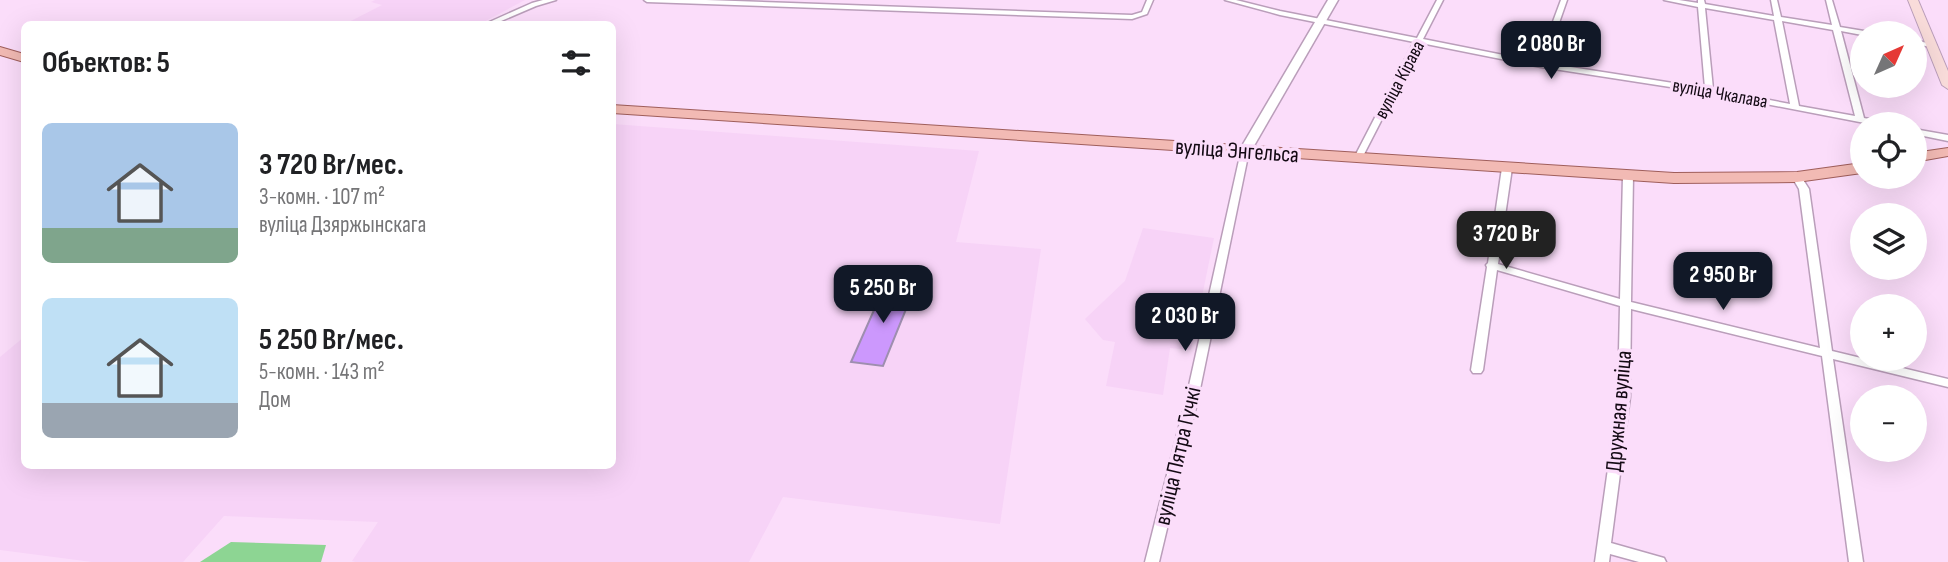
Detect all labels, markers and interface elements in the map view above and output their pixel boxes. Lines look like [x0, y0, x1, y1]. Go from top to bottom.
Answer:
north arrow [1850, 21, 1927, 98]
map controls [1850, 21, 1927, 462]
pin: 2 080 Br [1479, 22, 1623, 81]
text: 2 080 Br [1517, 30, 1585, 58]
street label: вуліца Кірава [1370, 37, 1430, 123]
icon: filters [557, 44, 595, 82]
text: Объектов: 5 [42, 45, 170, 81]
street label: вуліца Чкалава [1671, 74, 1769, 114]
button: locate [1850, 112, 1927, 189]
street label: вуліца Энгельса [1174, 133, 1300, 169]
text: 3 720 Br/мес. [259, 147, 404, 183]
icon: home [98, 151, 182, 235]
text: 3-комн. · 107 m² [259, 183, 385, 211]
button: layers [1850, 203, 1927, 280]
text: вуліца Дзяржынскага [259, 211, 426, 239]
pin: 3 720 Br [1434, 212, 1578, 271]
text: 3 720 Br [1473, 220, 1539, 248]
pin: 2 950 Br [1651, 252, 1795, 312]
text: 2 950 Br [1689, 261, 1757, 289]
pin: 5 250 Br [811, 266, 955, 325]
text: 5 250 Br [850, 274, 916, 302]
pin: 2 030 Br [1113, 294, 1257, 353]
button: + [1850, 294, 1927, 371]
text: 2 030 Br [1151, 302, 1219, 330]
text: 5 250 Br/мес. [259, 322, 404, 358]
icon: home [98, 326, 182, 410]
street label: Дружная вуліца [1600, 349, 1638, 473]
text: 5-комн. · 143 m² [259, 358, 385, 386]
street label: вуліца Пятра Гучкі [1149, 384, 1207, 528]
button: − [1850, 385, 1927, 462]
text: Дом [259, 386, 291, 414]

